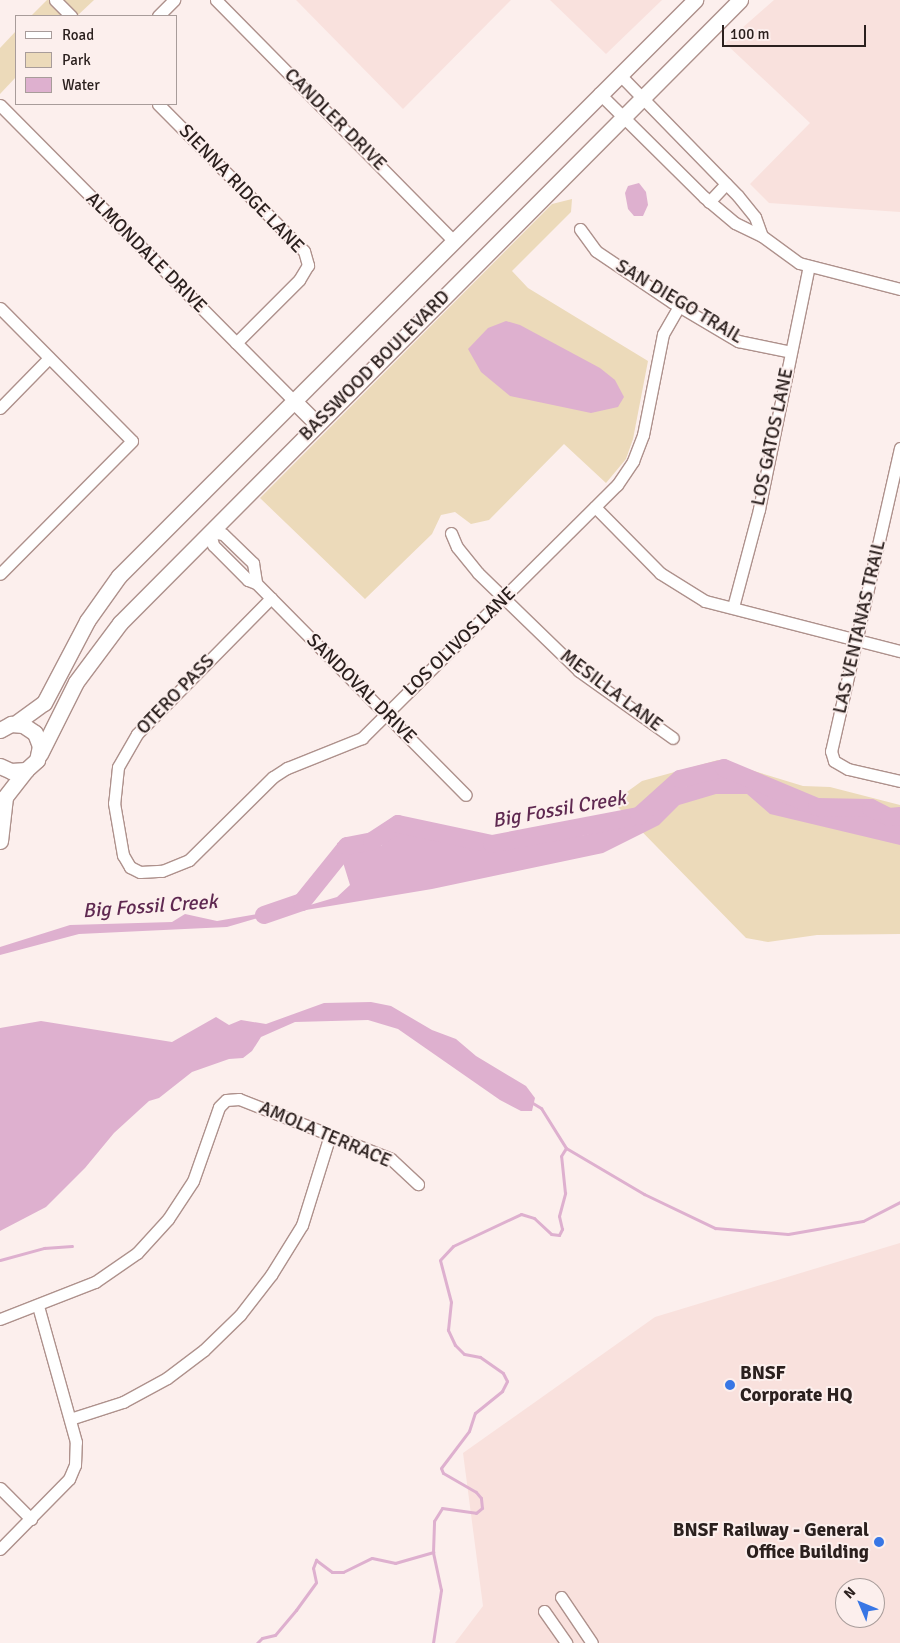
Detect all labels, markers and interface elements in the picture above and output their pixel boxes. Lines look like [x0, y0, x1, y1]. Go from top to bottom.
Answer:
legend [15, 15, 178, 105]
scale bar [725, 15, 869, 47]
text: 100 m [730, 25, 770, 43]
text: Road [62, 26, 94, 44]
text: Park [62, 51, 91, 69]
street label: CANDLER DRIVE [279, 64, 391, 176]
text: Water [62, 76, 100, 94]
street label: SIENNA RIDGE LANE [174, 120, 308, 258]
street label: ALMONDALE DRIVE [81, 188, 211, 318]
street label: SAN DIEGO TRAIL [611, 255, 747, 349]
street label: BASSWOOD BOULEVARD [295, 286, 455, 446]
street label: LOS GATOS LANE [747, 366, 799, 508]
street label: LAS VENTANAS TRAIL [829, 538, 891, 716]
street label: LOS OLIVOS LANE [399, 583, 521, 701]
street label: SANDOVAL DRIVE [301, 629, 421, 749]
street label: MESILLA LANE [555, 645, 667, 737]
street label: OTERO PASS [132, 650, 220, 740]
water label: Big Fossil Creek [490, 785, 628, 833]
water label: Big Fossil Creek [82, 889, 218, 923]
street label: AMOLA TERRACE [255, 1097, 395, 1173]
place label: BNSF Corporate HQ [740, 1363, 852, 1407]
marker: BNSF Corporate HQ [724, 1379, 736, 1391]
place label: BNSF Railway - General Office Building [673, 1520, 869, 1564]
marker: BNSF Railway - General Office Building [873, 1536, 885, 1548]
north arrow [835, 1578, 885, 1628]
text: N [840, 1583, 859, 1602]

